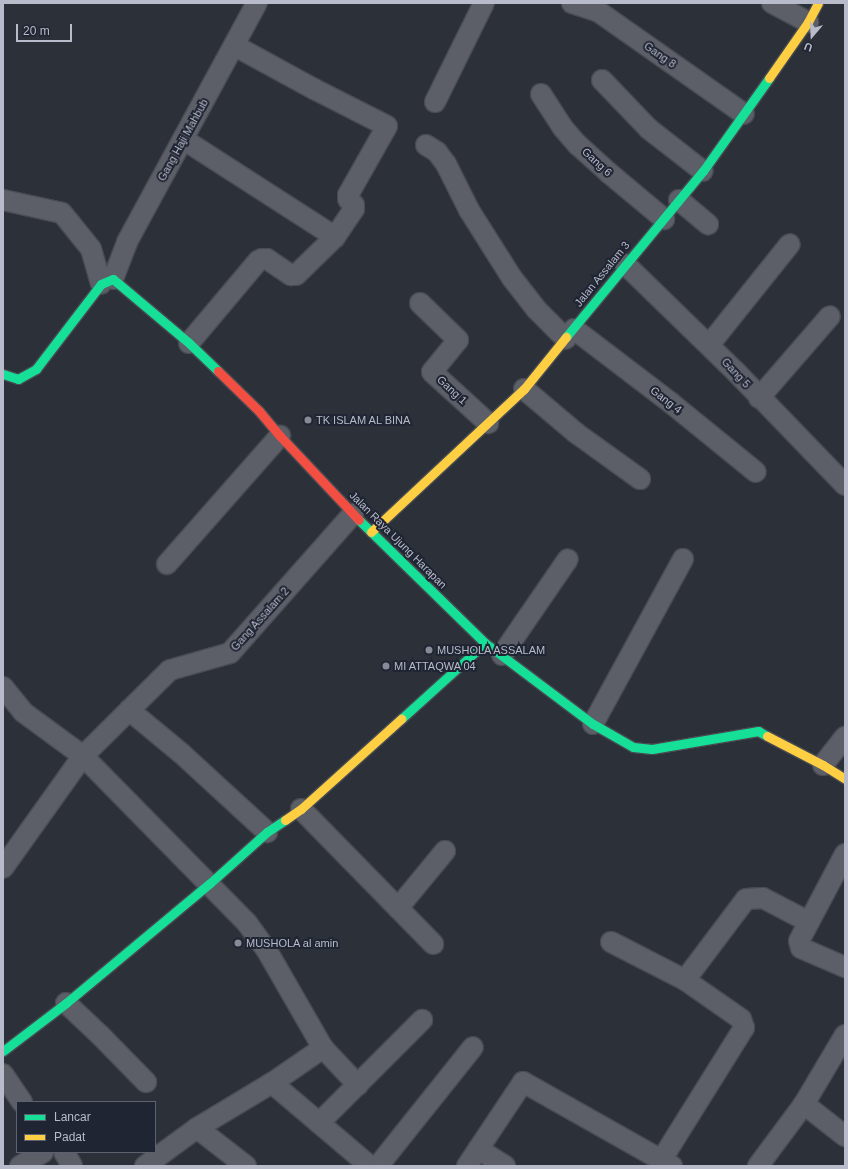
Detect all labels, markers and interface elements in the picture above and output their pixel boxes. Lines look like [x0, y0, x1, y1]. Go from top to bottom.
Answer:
scale bar [18, 16, 74, 42]
north arrow [792, 16, 832, 56]
text: 20 m [23, 24, 50, 38]
street label: Gang 8 [641, 39, 679, 71]
text: U [802, 40, 814, 54]
street label: Gang Haji Mahbub [155, 97, 211, 183]
street label: Gang 6 [579, 145, 615, 179]
street label: Jalan Assalam 3 [571, 238, 633, 310]
street label: Gang 5 [719, 355, 753, 391]
street label: Gang 1 [434, 373, 470, 407]
street label: Gang 4 [648, 384, 684, 416]
place label: TK ISLAM AL BINA [316, 413, 411, 427]
marker: TK ISLAM AL BINA [303, 415, 313, 425]
street label: Jalan Raya Ujung Harapan [347, 489, 449, 591]
street label: Gang Assalam 2 [228, 584, 292, 654]
place label: MUSHOLA ASSALAM [437, 643, 546, 657]
marker: MUSHOLA ASSALAM [424, 645, 434, 655]
place label: MI ATTAQWA 04 [394, 659, 477, 673]
marker: MI ATTAQWA 04 [381, 661, 391, 671]
place label: MUSHOLA al amin [246, 936, 339, 950]
marker: MUSHOLA al amin [233, 938, 243, 948]
legend [16, 1101, 156, 1153]
text: Lancar [54, 1110, 91, 1124]
text: Padat [54, 1130, 85, 1144]

